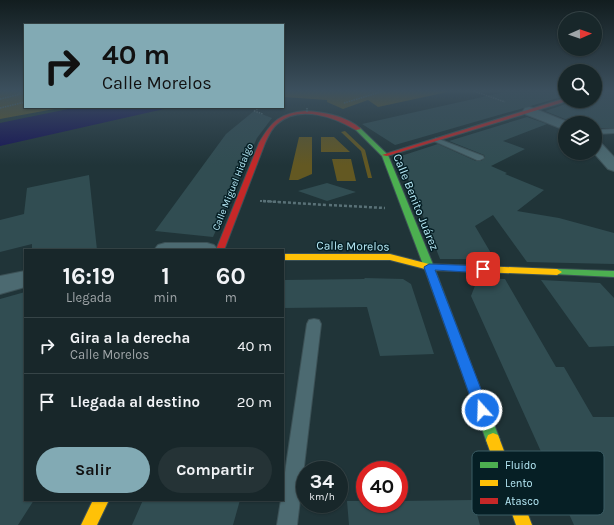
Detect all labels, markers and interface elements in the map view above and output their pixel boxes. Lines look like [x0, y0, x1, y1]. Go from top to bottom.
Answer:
north arrow [558, 12, 602, 56]
map controls [558, 12, 602, 160]
text: 40 m [102, 38, 170, 71]
icon: right [36, 40, 88, 92]
button: search [558, 64, 602, 108]
text: Calle Morelos [102, 72, 212, 94]
button: layers [558, 116, 602, 160]
street label: Calle Miguel Hidalgo [210, 142, 256, 232]
street label: Calle Benito Juárez [390, 152, 442, 253]
street label: Calle Morelos [316, 238, 390, 254]
pin [466, 252, 500, 286]
icon: arrive [472, 258, 494, 280]
text: 16:19 [62, 262, 115, 290]
text: 1 [161, 262, 170, 290]
text: 60 [216, 262, 246, 290]
text: Llegada [66, 290, 112, 305]
text: min [154, 290, 177, 305]
text: m [225, 290, 237, 305]
text: Gira a la derecha [70, 329, 190, 347]
icon: right [36, 335, 58, 357]
text: 40 m [237, 337, 272, 355]
text: Calle Morelos [70, 347, 149, 362]
position arrow [461, 389, 503, 431]
icon: arrive [36, 391, 58, 413]
text: Llegada al destino [70, 393, 200, 411]
text: 20 m [237, 393, 272, 411]
button: Salir [36, 447, 150, 493]
button: Compartir [158, 447, 272, 493]
legend [472, 451, 604, 515]
text: Fluido [505, 459, 536, 472]
speed limit sign: 40 [356, 461, 408, 513]
text: 34 [310, 470, 334, 493]
text: Lento [505, 477, 533, 490]
text: km/h [309, 491, 335, 503]
text: Atasco [505, 495, 539, 508]

